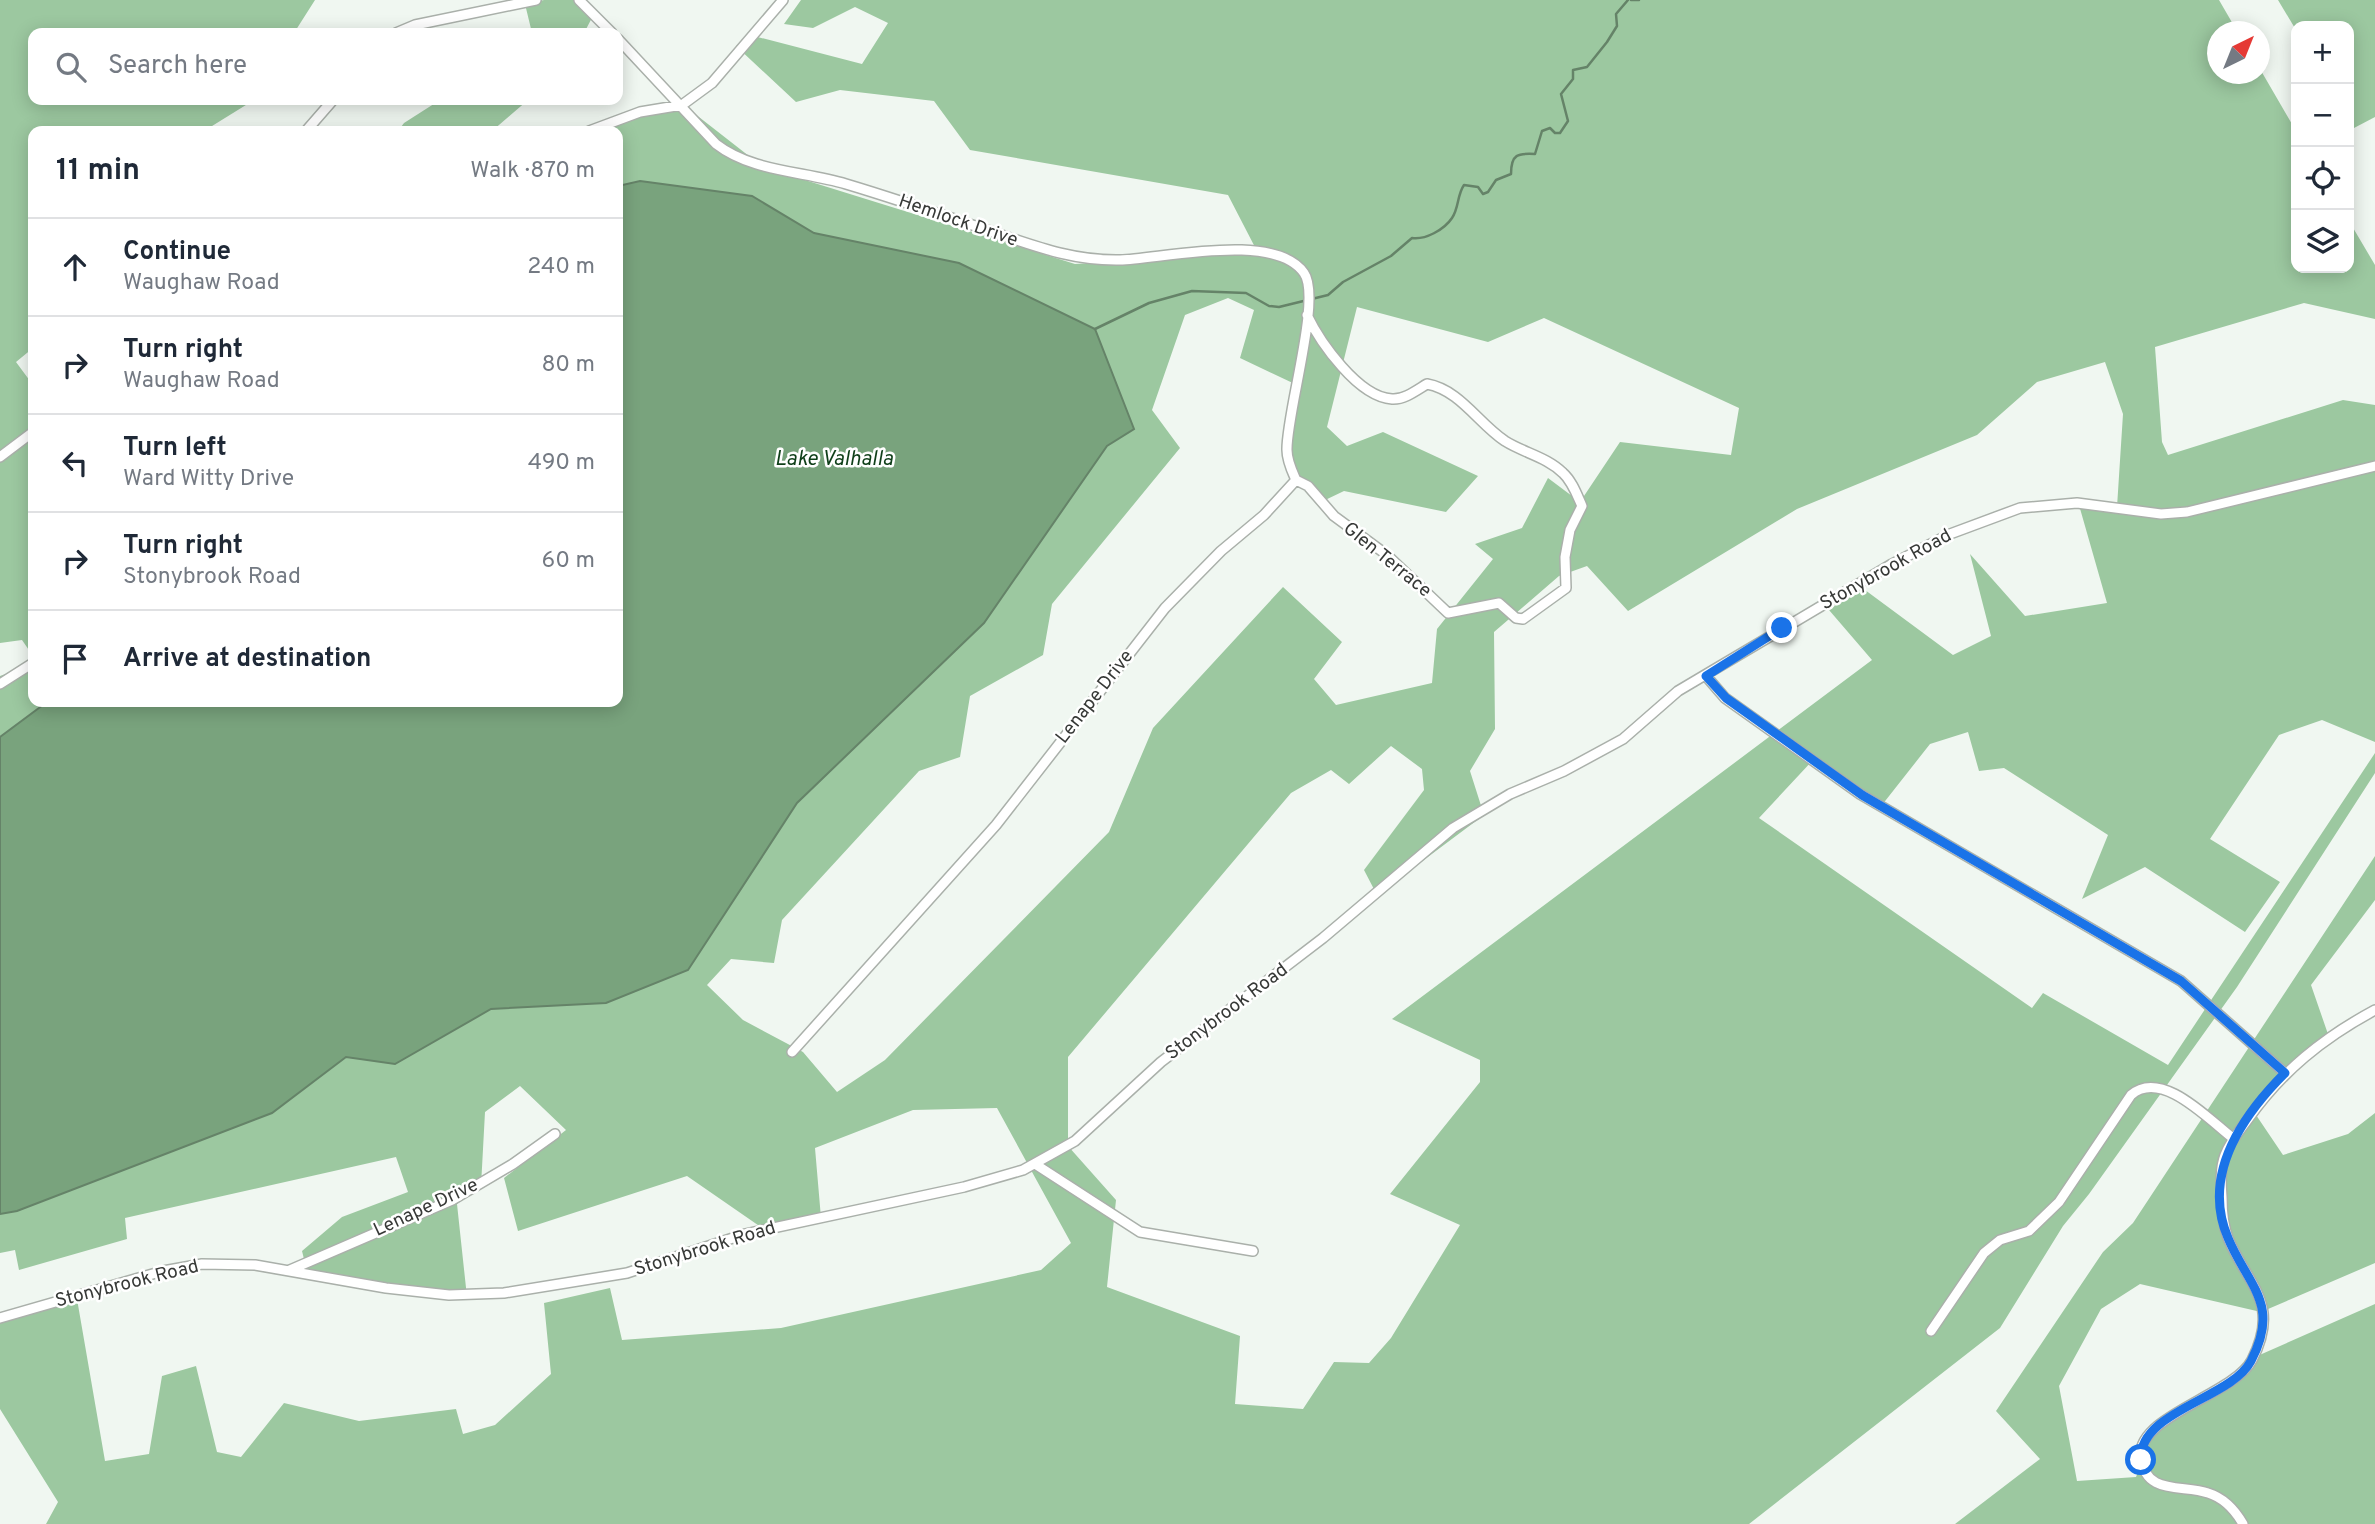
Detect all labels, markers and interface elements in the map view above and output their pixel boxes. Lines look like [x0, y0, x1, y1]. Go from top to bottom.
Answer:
north arrow [2207, 21, 2270, 84]
map controls [2291, 21, 2354, 273]
button: + [2291, 21, 2354, 84]
search box [28, 28, 623, 105]
icon: search [52, 48, 90, 86]
text: Search here [108, 50, 247, 83]
button: − [2291, 84, 2354, 147]
button: locate [2291, 147, 2354, 210]
text: 11 min [56, 153, 140, 190]
text: Walk · 870 m [470, 157, 595, 186]
street label: Hemlock Drive [895, 189, 1021, 253]
button: layers [2291, 210, 2354, 273]
text: Continue [123, 236, 231, 269]
icon: ahead [56, 248, 94, 286]
text: 240 m [527, 253, 595, 282]
text: Waughaw Road [123, 269, 280, 298]
text: Turn right [123, 334, 243, 367]
icon: right [56, 346, 94, 384]
text: 80 m [542, 351, 595, 380]
text: Waughaw Road [123, 367, 280, 396]
text: Turn left [123, 432, 227, 465]
icon: left [56, 444, 94, 482]
water label: Lake Valhalla [775, 446, 893, 473]
text: 490 m [528, 449, 595, 478]
text: Ward Witty Drive [123, 465, 294, 494]
street label: Glen Terrace [1338, 517, 1436, 603]
street label: Stonybrook Road [1816, 524, 1956, 616]
text: Turn right [123, 530, 243, 563]
icon: right [56, 542, 94, 580]
text: 60 m [542, 547, 595, 576]
text: Stonybrook Road [123, 563, 301, 592]
route end [1766, 612, 1797, 643]
icon: arrive [56, 640, 94, 678]
text: Arrive at destination [123, 643, 371, 676]
street label: Lenape Drive [1051, 645, 1139, 749]
street label: Stonybrook Road [1161, 958, 1293, 1066]
street label: Lenape Drive [370, 1173, 482, 1243]
street label: Stonybrook Road [631, 1216, 779, 1282]
street label: Stonybrook Road [53, 1255, 201, 1313]
route start [2125, 1444, 2156, 1475]

